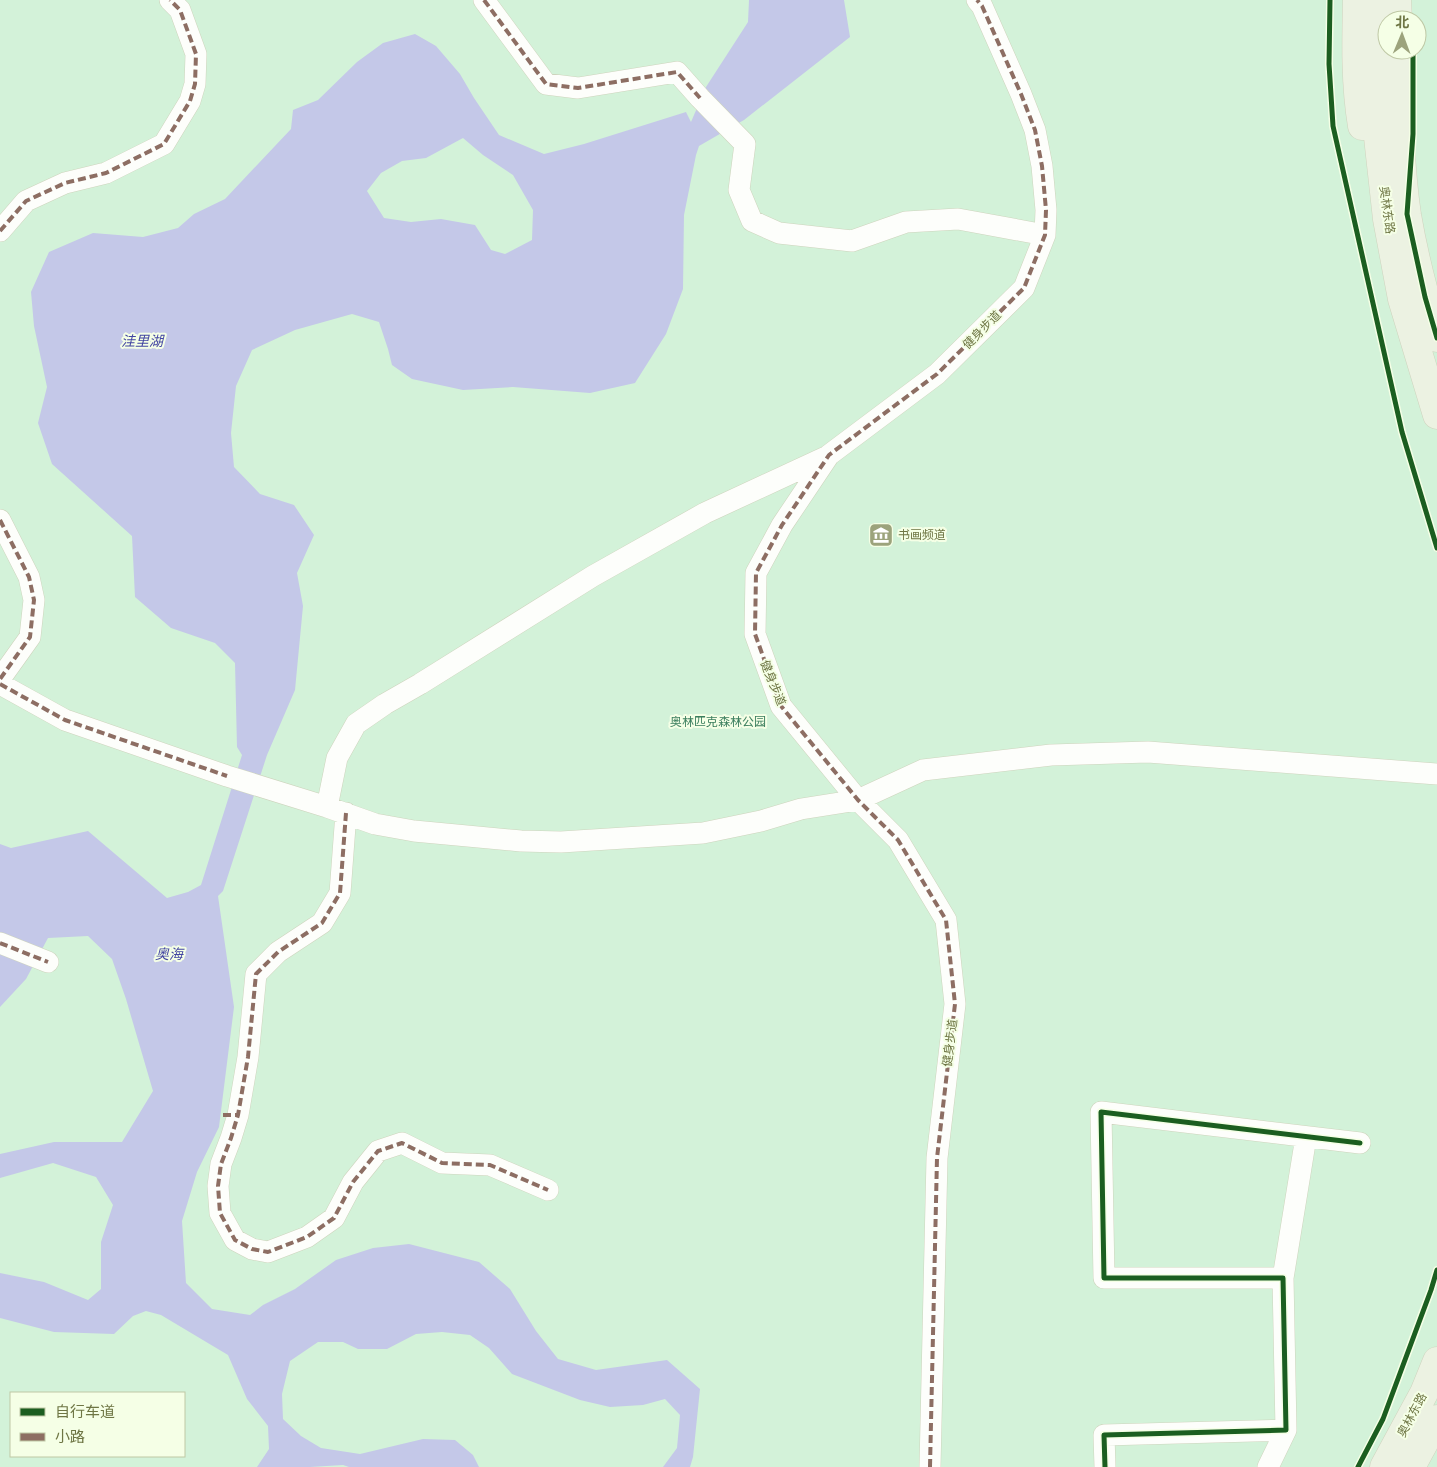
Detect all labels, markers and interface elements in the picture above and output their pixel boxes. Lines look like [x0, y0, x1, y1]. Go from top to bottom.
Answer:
north arrow [1377, 10, 1427, 60]
text: 北 [1395, 14, 1409, 30]
street label: 奥林东路 [1377, 185, 1397, 235]
street label: 健身步道 [960, 308, 1004, 352]
water label: 洼里湖 [121, 333, 165, 349]
museum icon: 书画频道 [868, 522, 894, 548]
place label: 书画频道 [898, 528, 946, 542]
street label: 健身步道 [758, 658, 788, 708]
park label: 奥林匹克森林公园 [670, 715, 766, 729]
water label: 奥海 [155, 946, 185, 962]
street label: 健身步道 [940, 1018, 960, 1068]
street label: 奥林东路 [1395, 1391, 1429, 1439]
legend [10, 1392, 185, 1457]
text: 自行车道 [55, 1403, 115, 1420]
text: 小路 [55, 1428, 85, 1445]

